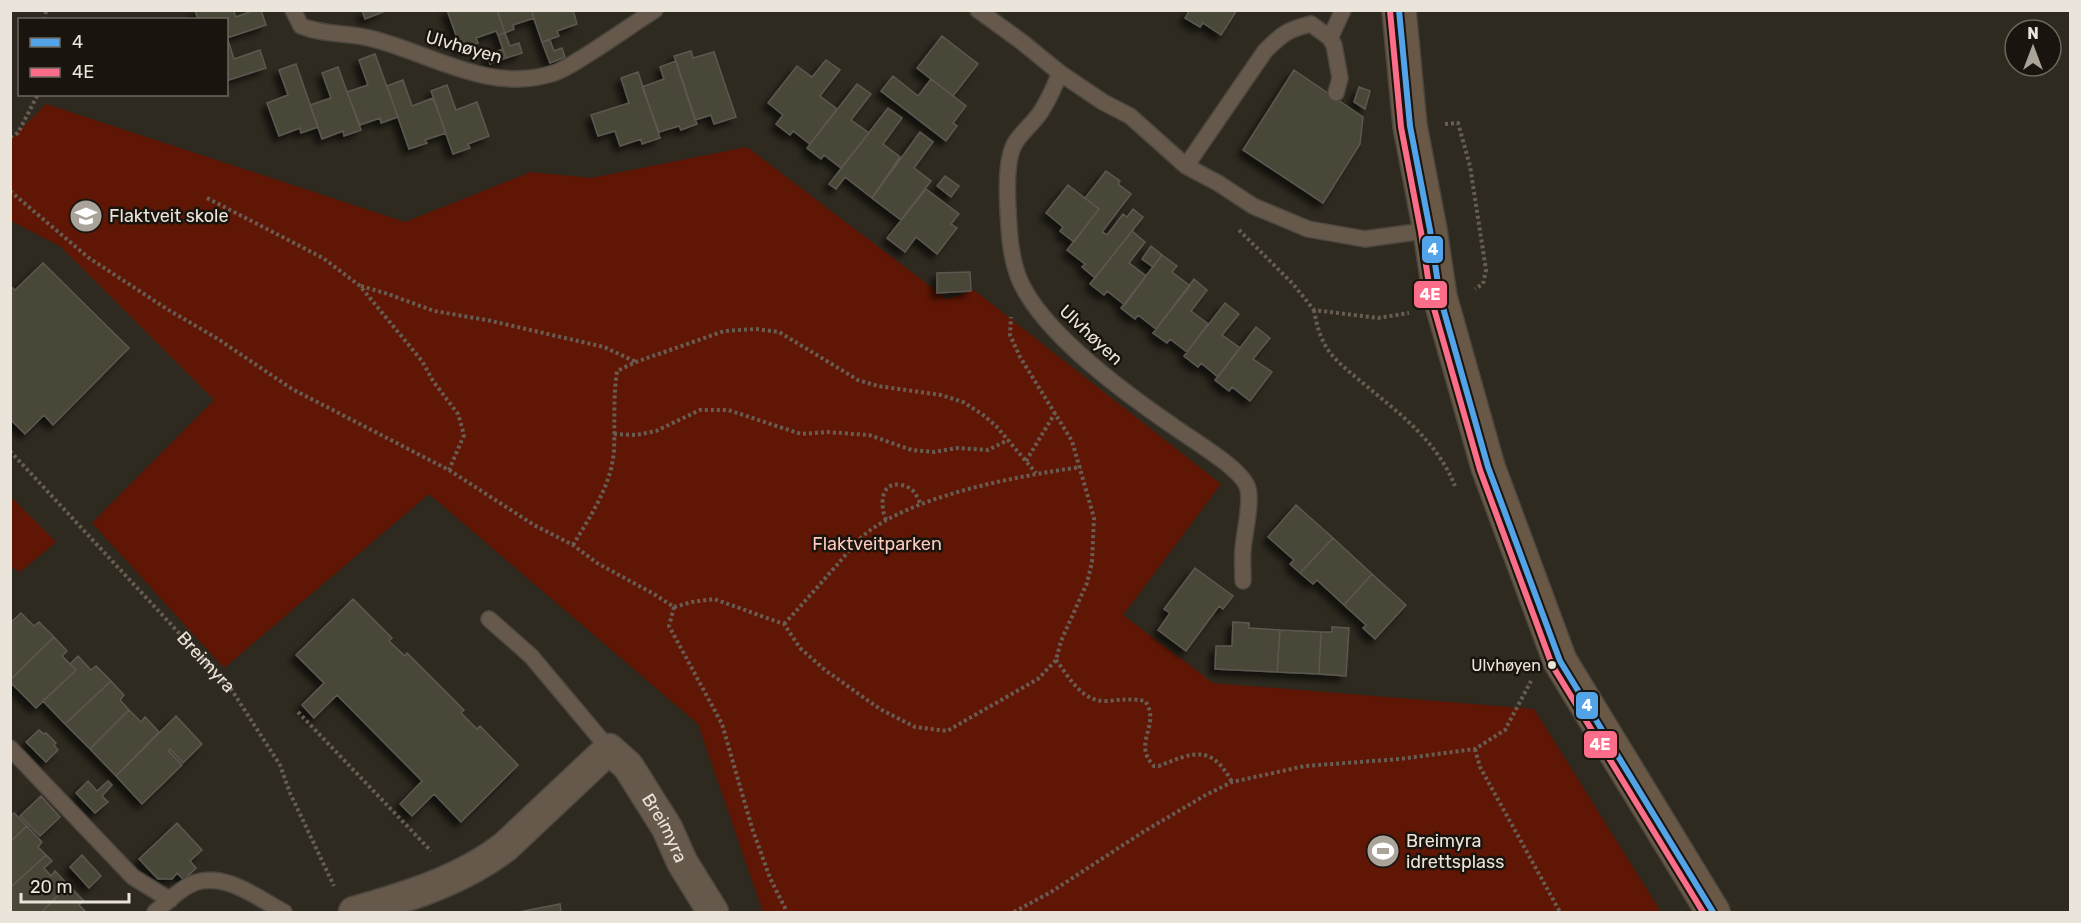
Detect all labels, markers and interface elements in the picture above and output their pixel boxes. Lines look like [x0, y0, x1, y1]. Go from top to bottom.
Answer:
legend [18, 18, 228, 96]
north arrow [2003, 18, 2063, 78]
text: N [2027, 24, 2039, 43]
street label: Ulvhøyen [423, 26, 505, 68]
text: 4 [72, 31, 83, 53]
text: 4E [72, 61, 94, 83]
school or university icon: Flaktveit skole [68, 198, 104, 234]
place label: Flaktveit skole [109, 205, 228, 227]
line badge: 4 [1421, 235, 1444, 264]
text: 4 [1428, 240, 1439, 259]
line badge: 4E [1413, 280, 1448, 309]
text: 4E [1419, 285, 1441, 304]
street label: Ulvhøyen [1055, 300, 1127, 370]
park label: Flaktveitparken [812, 533, 942, 555]
street label: Breimyra [172, 627, 240, 697]
place label: Ulvhøyen [1471, 656, 1541, 675]
marker: Ulvhøyen [1546, 659, 1558, 671]
line badge: 4 [1575, 691, 1599, 720]
text: 4 [1582, 696, 1593, 715]
line badge: 4E [1583, 730, 1618, 759]
text: 4E [1589, 735, 1611, 754]
street label: Breimyra [637, 789, 692, 866]
place label: Breimyra idrettsplass [1406, 830, 1504, 873]
sports icon: Breimyra idrettsplass [1365, 833, 1401, 869]
scale bar [21, 866, 129, 904]
text: 20 m [30, 876, 72, 898]

